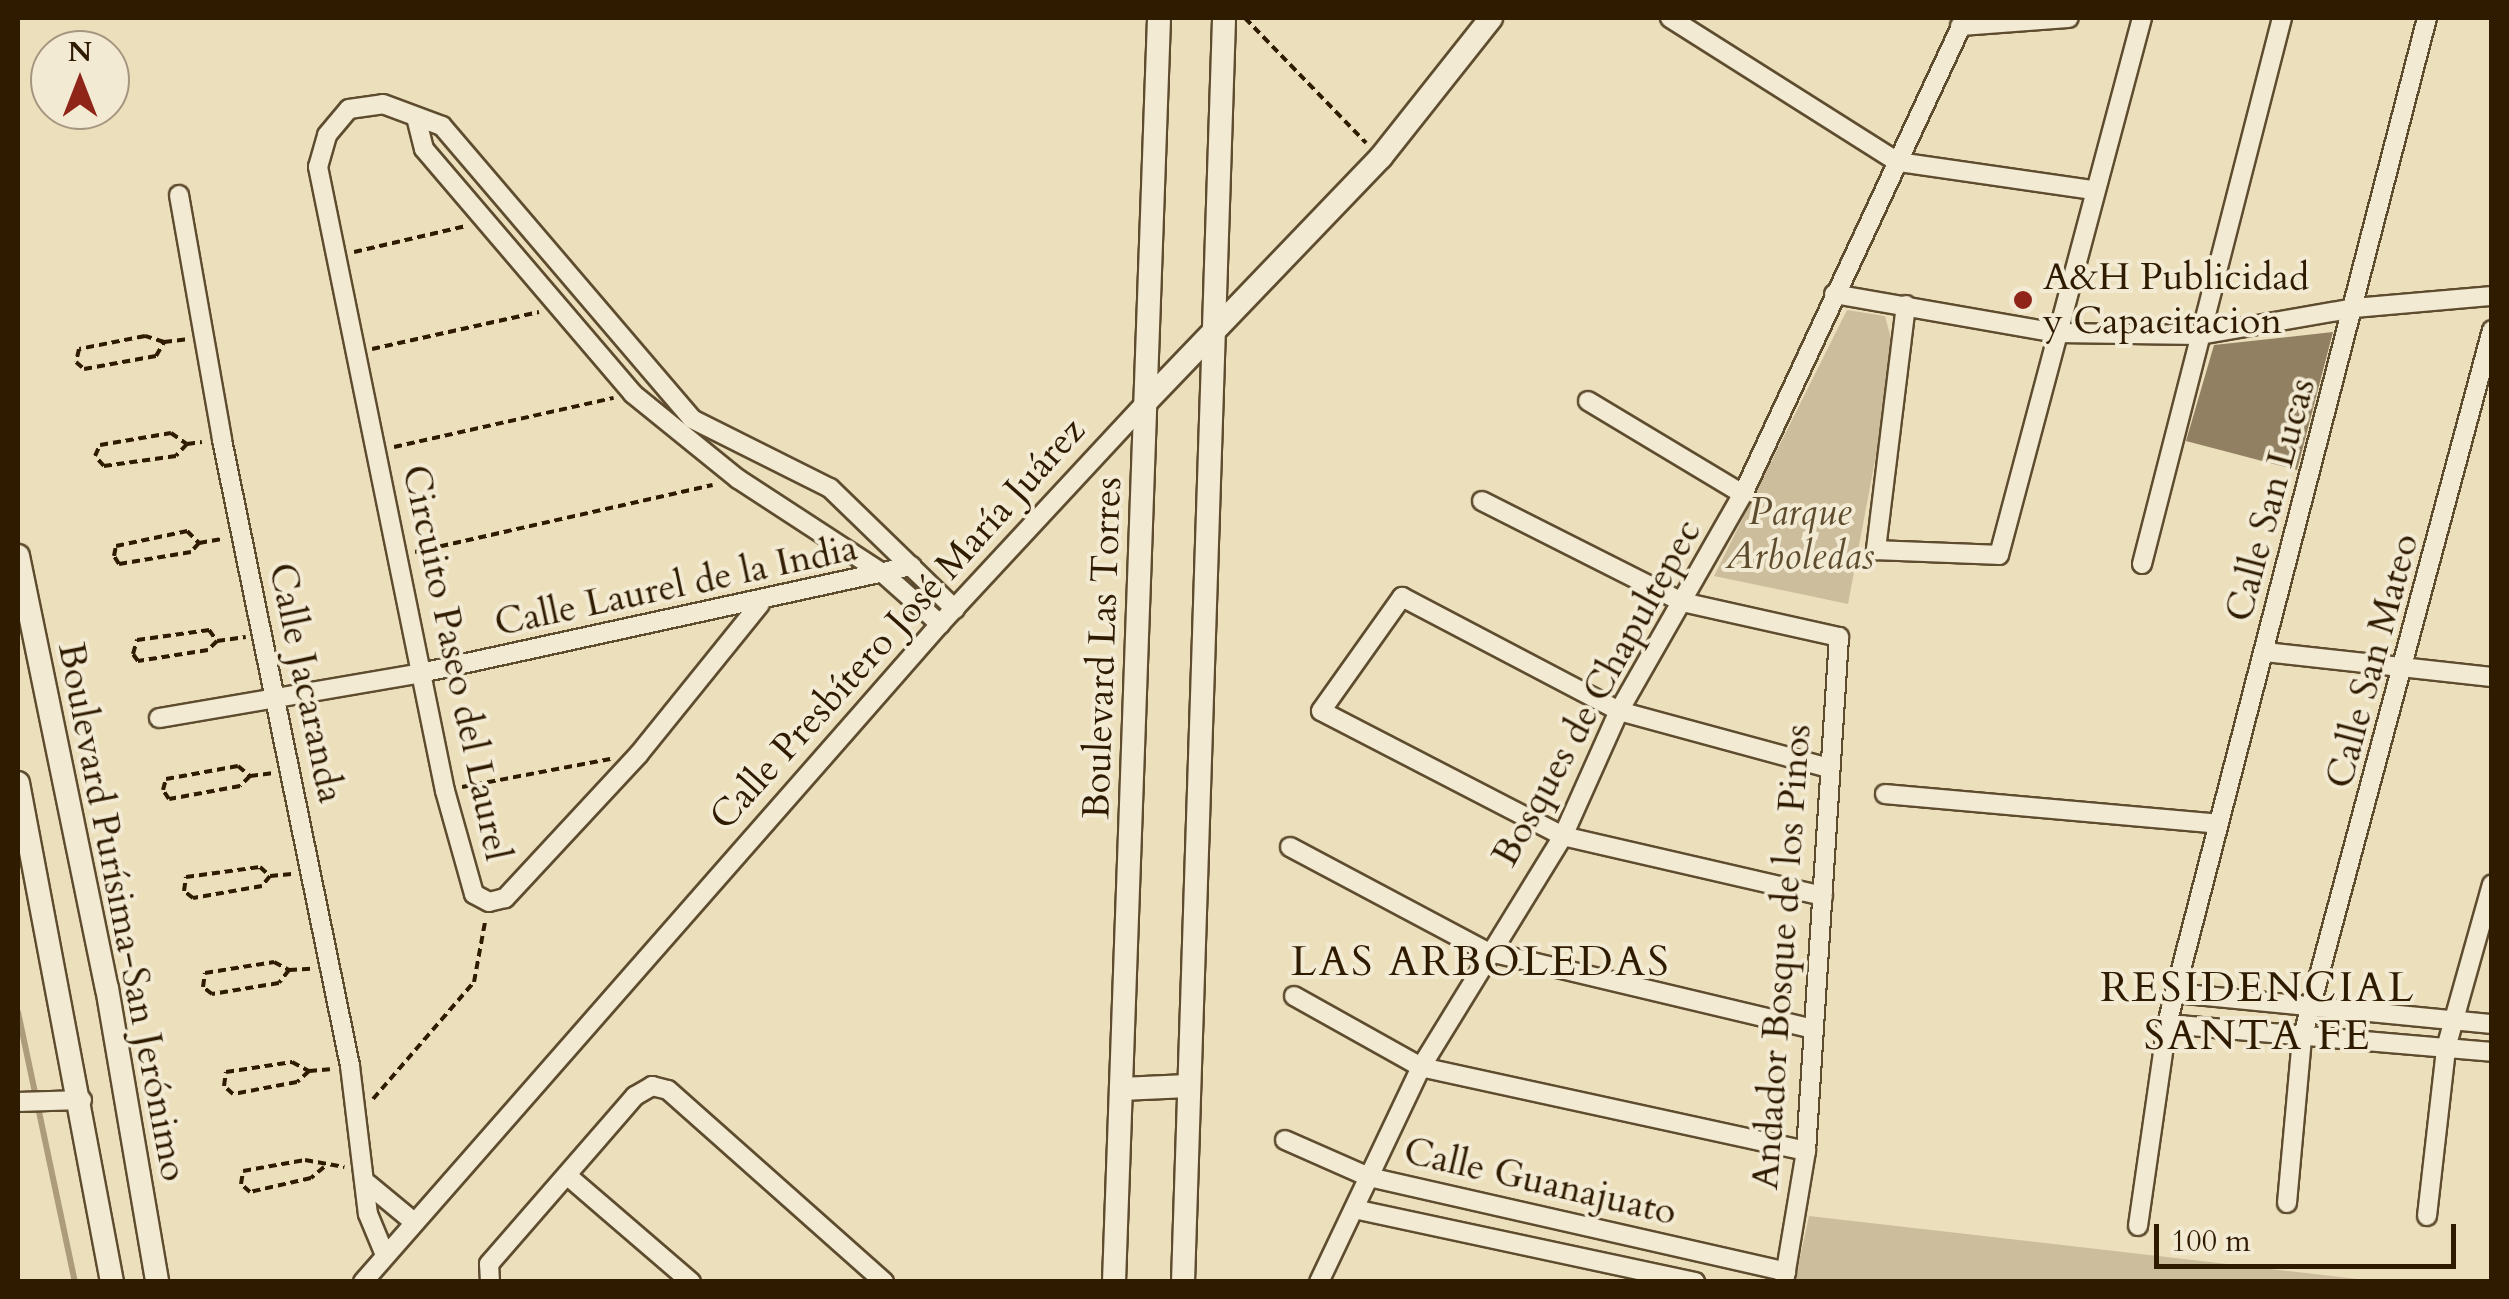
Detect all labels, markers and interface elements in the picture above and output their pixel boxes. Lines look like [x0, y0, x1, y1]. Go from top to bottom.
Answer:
north arrow [30, 30, 130, 130]
text: N [68, 33, 92, 71]
place label: A&H Publicidad y Capacitacion [2043, 255, 2309, 344]
marker: A&H Publicidad y Capacitacion [2012, 289, 2034, 311]
street label: Calle San Lucas [2217, 373, 2325, 627]
street label: Calle Presbítero José María Juárez [701, 409, 1095, 839]
street label: Circuito Paseo del Laurel [392, 461, 520, 865]
street label: Boulevard Las Torres [1074, 476, 1132, 820]
park label: Parque Arboledas [1726, 490, 1874, 580]
street label: Bosques de Chapultepec [1483, 512, 1711, 874]
street label: Calle Laurel de la India [491, 525, 861, 647]
street label: Calle San Mateo [2317, 529, 2429, 793]
street label: Calle Jacaranda [258, 559, 354, 807]
street label: Boulevard Purísima-San Jerónimo [47, 639, 197, 1185]
street label: Andador Bosque de los Pinos [1743, 723, 1821, 1191]
district label: LAS ARBOLEDAS [1291, 937, 1671, 987]
district label: RESIDENCIAL SANTA FE [2100, 963, 2416, 1062]
street label: Calle Guanajuato [1399, 1128, 1681, 1236]
scale bar [2159, 1204, 2462, 1266]
text: 100 m [2171, 1221, 2251, 1262]

